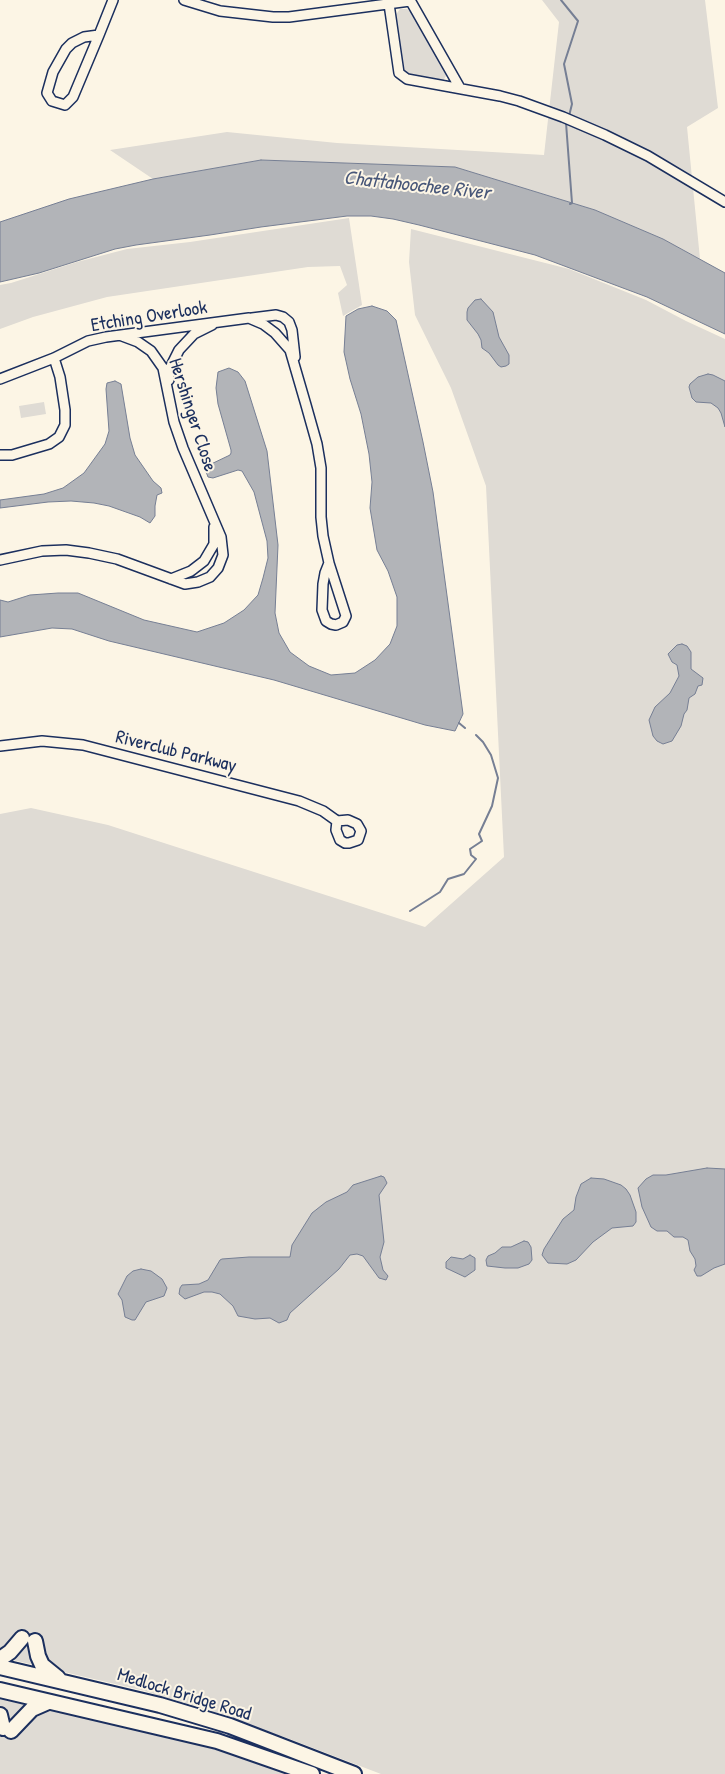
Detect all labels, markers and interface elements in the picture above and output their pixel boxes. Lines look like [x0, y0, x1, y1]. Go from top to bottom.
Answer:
water label: Chattahoochee River [343, 166, 491, 206]
street label: Etching Overlook [89, 297, 209, 337]
street label: Hershinger Close [163, 356, 221, 474]
street label: Riverclub Parkway [113, 726, 239, 778]
street label: Medlock Bridge Road [114, 1664, 254, 1726]

